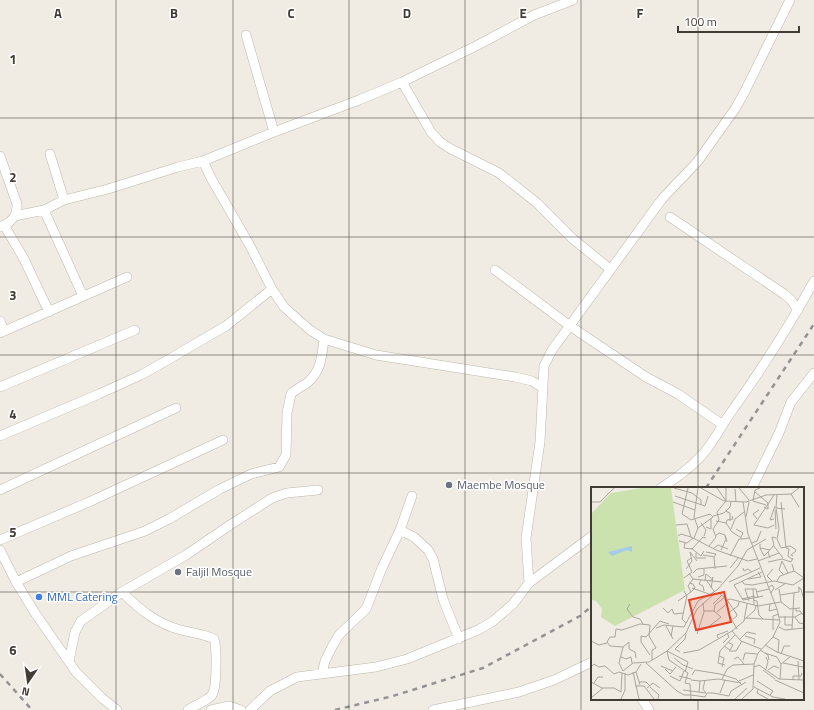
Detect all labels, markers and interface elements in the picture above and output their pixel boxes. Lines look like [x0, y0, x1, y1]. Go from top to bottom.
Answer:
text: A [54, 3, 62, 23]
text: B [170, 3, 178, 23]
text: C [287, 3, 295, 23]
text: D [403, 3, 411, 23]
text: E [519, 3, 527, 23]
text: F [637, 3, 644, 23]
scale bar [678, 8, 799, 34]
text: 100 m [684, 12, 717, 31]
text: 1 [9, 49, 17, 69]
text: 2 [9, 167, 17, 187]
text: 3 [9, 285, 17, 305]
text: 4 [9, 404, 17, 424]
place label: Maembe Mosque [457, 475, 545, 494]
marker: Maembe Mosque [444, 480, 454, 490]
inset map [591, 487, 804, 700]
text: 5 [9, 522, 17, 542]
place label: Faljil Mosque [186, 562, 252, 581]
marker: Faljil Mosque [173, 567, 183, 577]
place label: MML Catering [47, 587, 118, 606]
marker: MML Catering [34, 592, 44, 602]
text: 6 [9, 640, 17, 660]
north arrow [8, 662, 48, 702]
text: N [20, 683, 31, 700]

